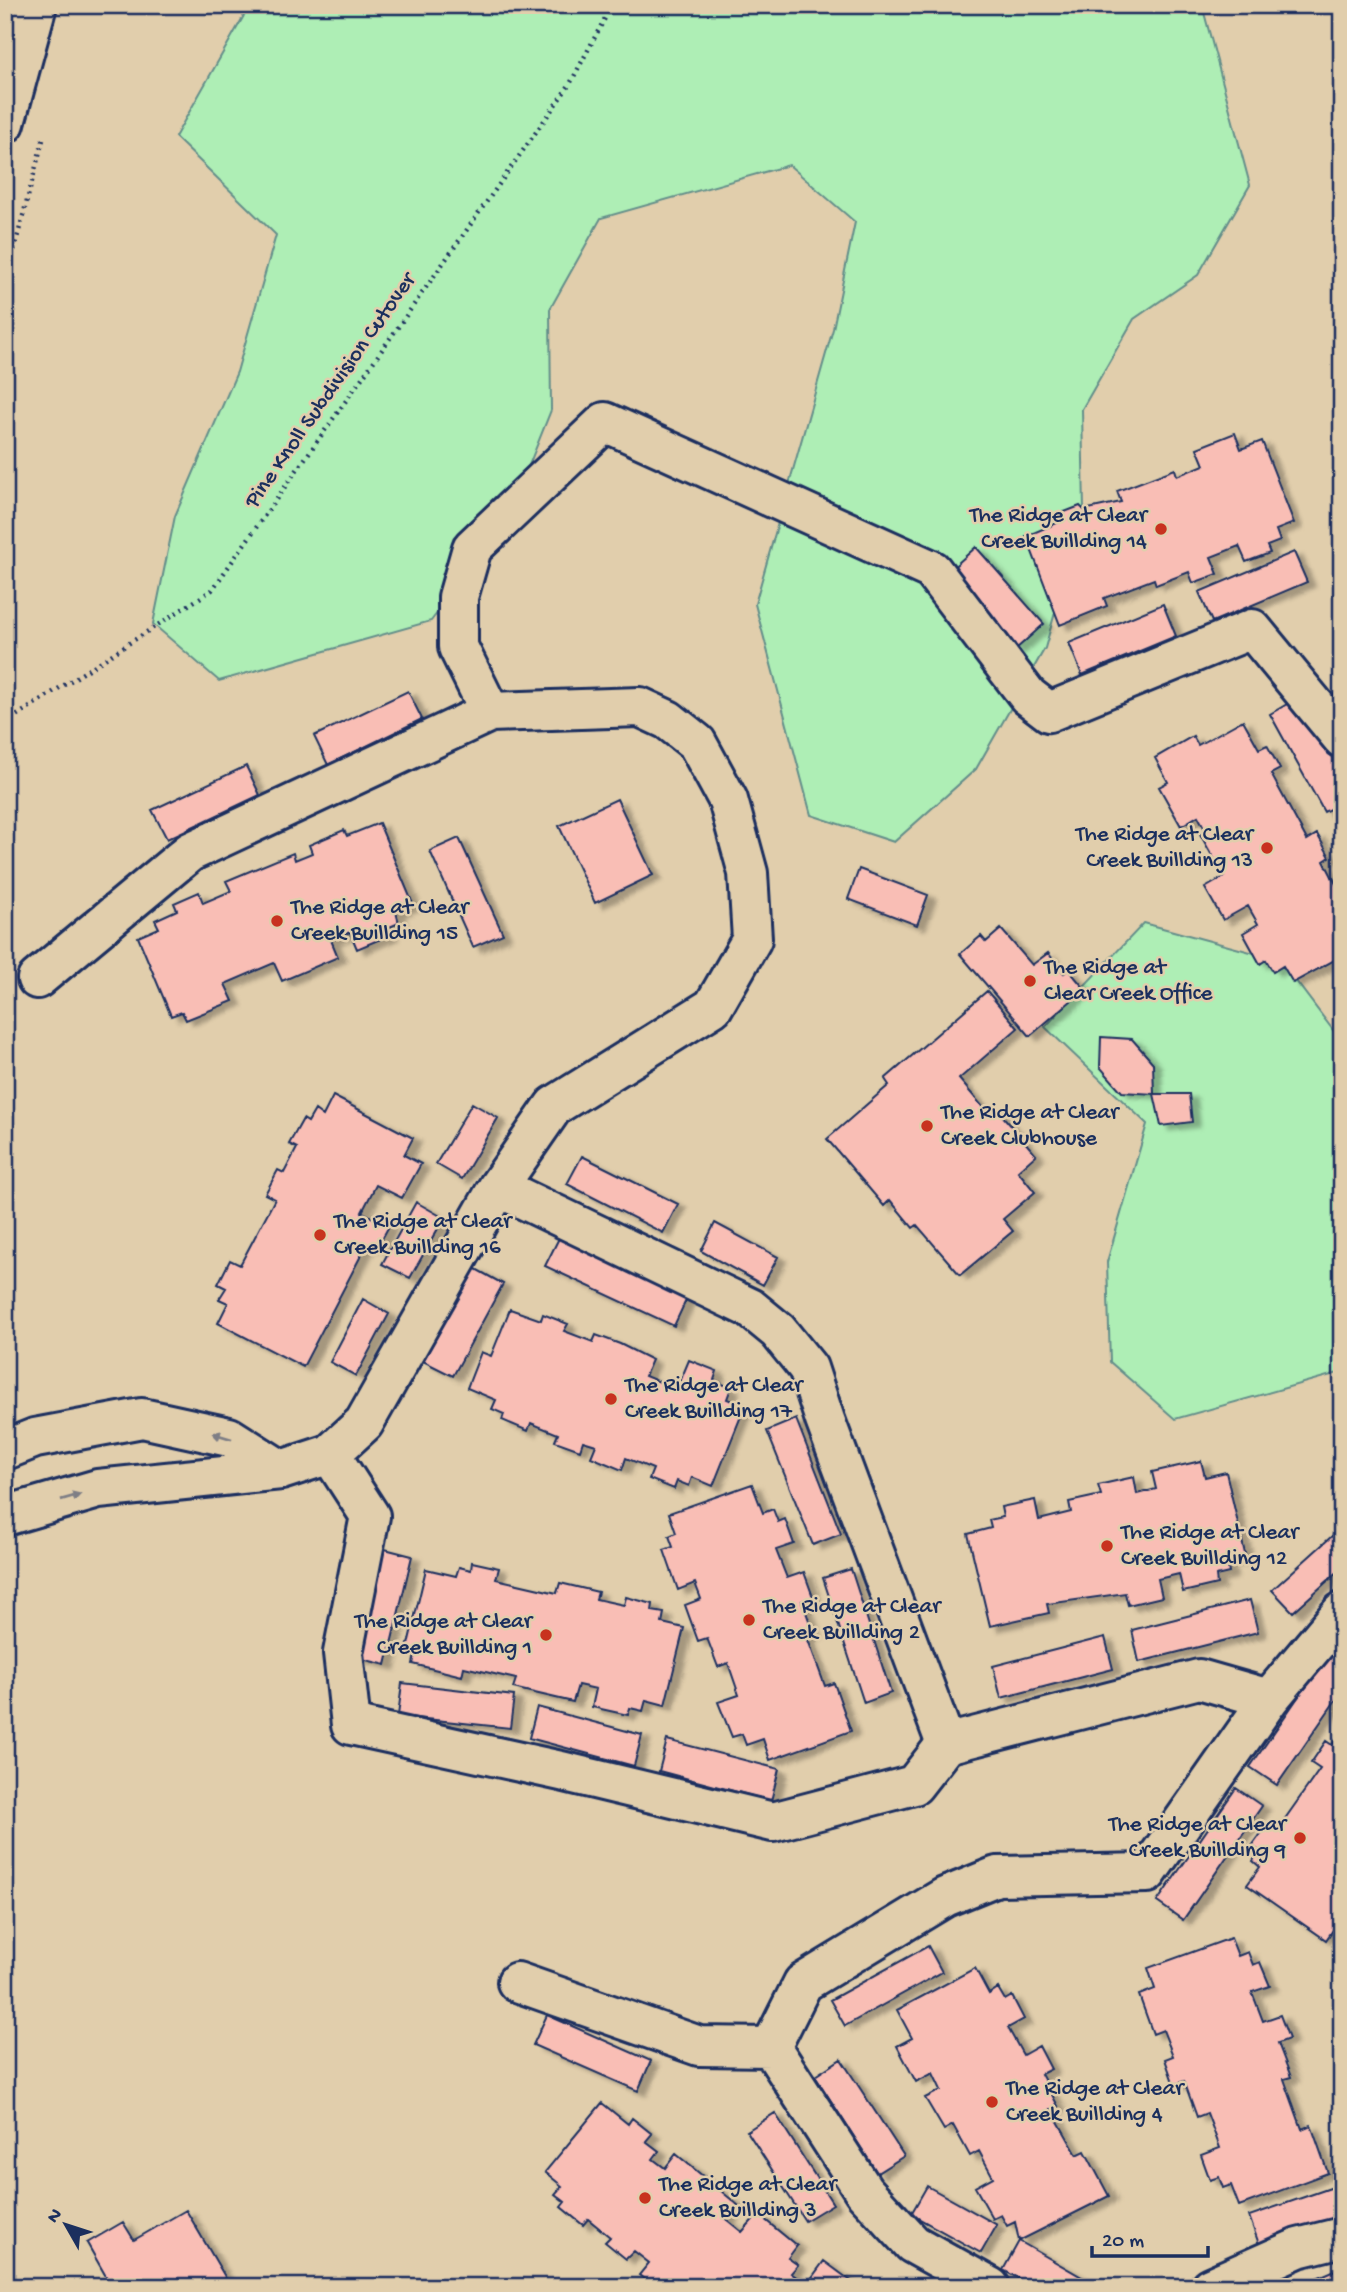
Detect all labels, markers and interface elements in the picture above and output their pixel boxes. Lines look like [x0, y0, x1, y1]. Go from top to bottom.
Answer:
street label: Pine Knoll Subdivision Cutover [239, 267, 424, 515]
place label: The Ridge at Clear Creek Buillding 14 [968, 503, 1149, 556]
marker: The Ridge at Clear Creek Buillding 14 [1153, 521, 1169, 537]
place label: The Ridge at Clear Creek Buillding 13 [1074, 822, 1255, 875]
marker: The Ridge at Clear Creek Buillding 13 [1259, 840, 1275, 856]
place label: The Ridge at Clear Creek Buillding 15 [289, 895, 470, 948]
marker: The Ridge at Clear Creek Buillding 15 [269, 913, 285, 929]
place label: The Ridge at Clear Creek Office [1042, 955, 1214, 1008]
marker: The Ridge at Clear Creek Office [1022, 973, 1038, 989]
place label: The Ridge at Clear Creek Clubhouse [939, 1100, 1120, 1153]
marker: The Ridge at Clear Creek Clubhouse [919, 1118, 935, 1134]
place label: The Ridge at Clear Creek Buillding 16 [332, 1209, 513, 1262]
marker: The Ridge at Clear Creek Buillding 16 [312, 1227, 328, 1243]
place label: The Ridge at Clear Creek Buillding 17 [623, 1373, 804, 1426]
marker: The Ridge at Clear Creek Buillding 17 [603, 1391, 619, 1407]
one-way arrow [212, 1431, 233, 1441]
one-way arrow [61, 1492, 82, 1502]
place label: The Ridge at Clear Creek Buillding 12 [1119, 1520, 1300, 1573]
marker: The Ridge at Clear Creek Buillding 12 [1099, 1538, 1115, 1554]
place label: The Ridge at Clear Creek Buillding 2 [761, 1594, 942, 1647]
place label: The Ridge at Clear Creek Buillding 1 [353, 1609, 534, 1662]
marker: The Ridge at Clear Creek Buillding 2 [741, 1612, 757, 1628]
marker: The Ridge at Clear Creek Buillding 1 [538, 1627, 554, 1643]
place label: The Ridge at Clear Creek Buillding 9 [1107, 1812, 1288, 1865]
marker: The Ridge at Clear Creek Buillding 9 [1292, 1830, 1308, 1846]
place label: The Ridge at Clear Creek Buillding 4 [1004, 2076, 1185, 2129]
marker: The Ridge at Clear Creek Buillding 4 [984, 2094, 1000, 2110]
place label: The Ridge at Clear Creek Buillding 3 [657, 2172, 838, 2225]
north arrow [32, 2190, 102, 2260]
marker: The Ridge at Clear Creek Buillding 3 [637, 2190, 653, 2206]
text: N [43, 2204, 68, 2229]
scale bar [1092, 2215, 1207, 2259]
text: 20 m [1102, 2230, 1144, 2255]

